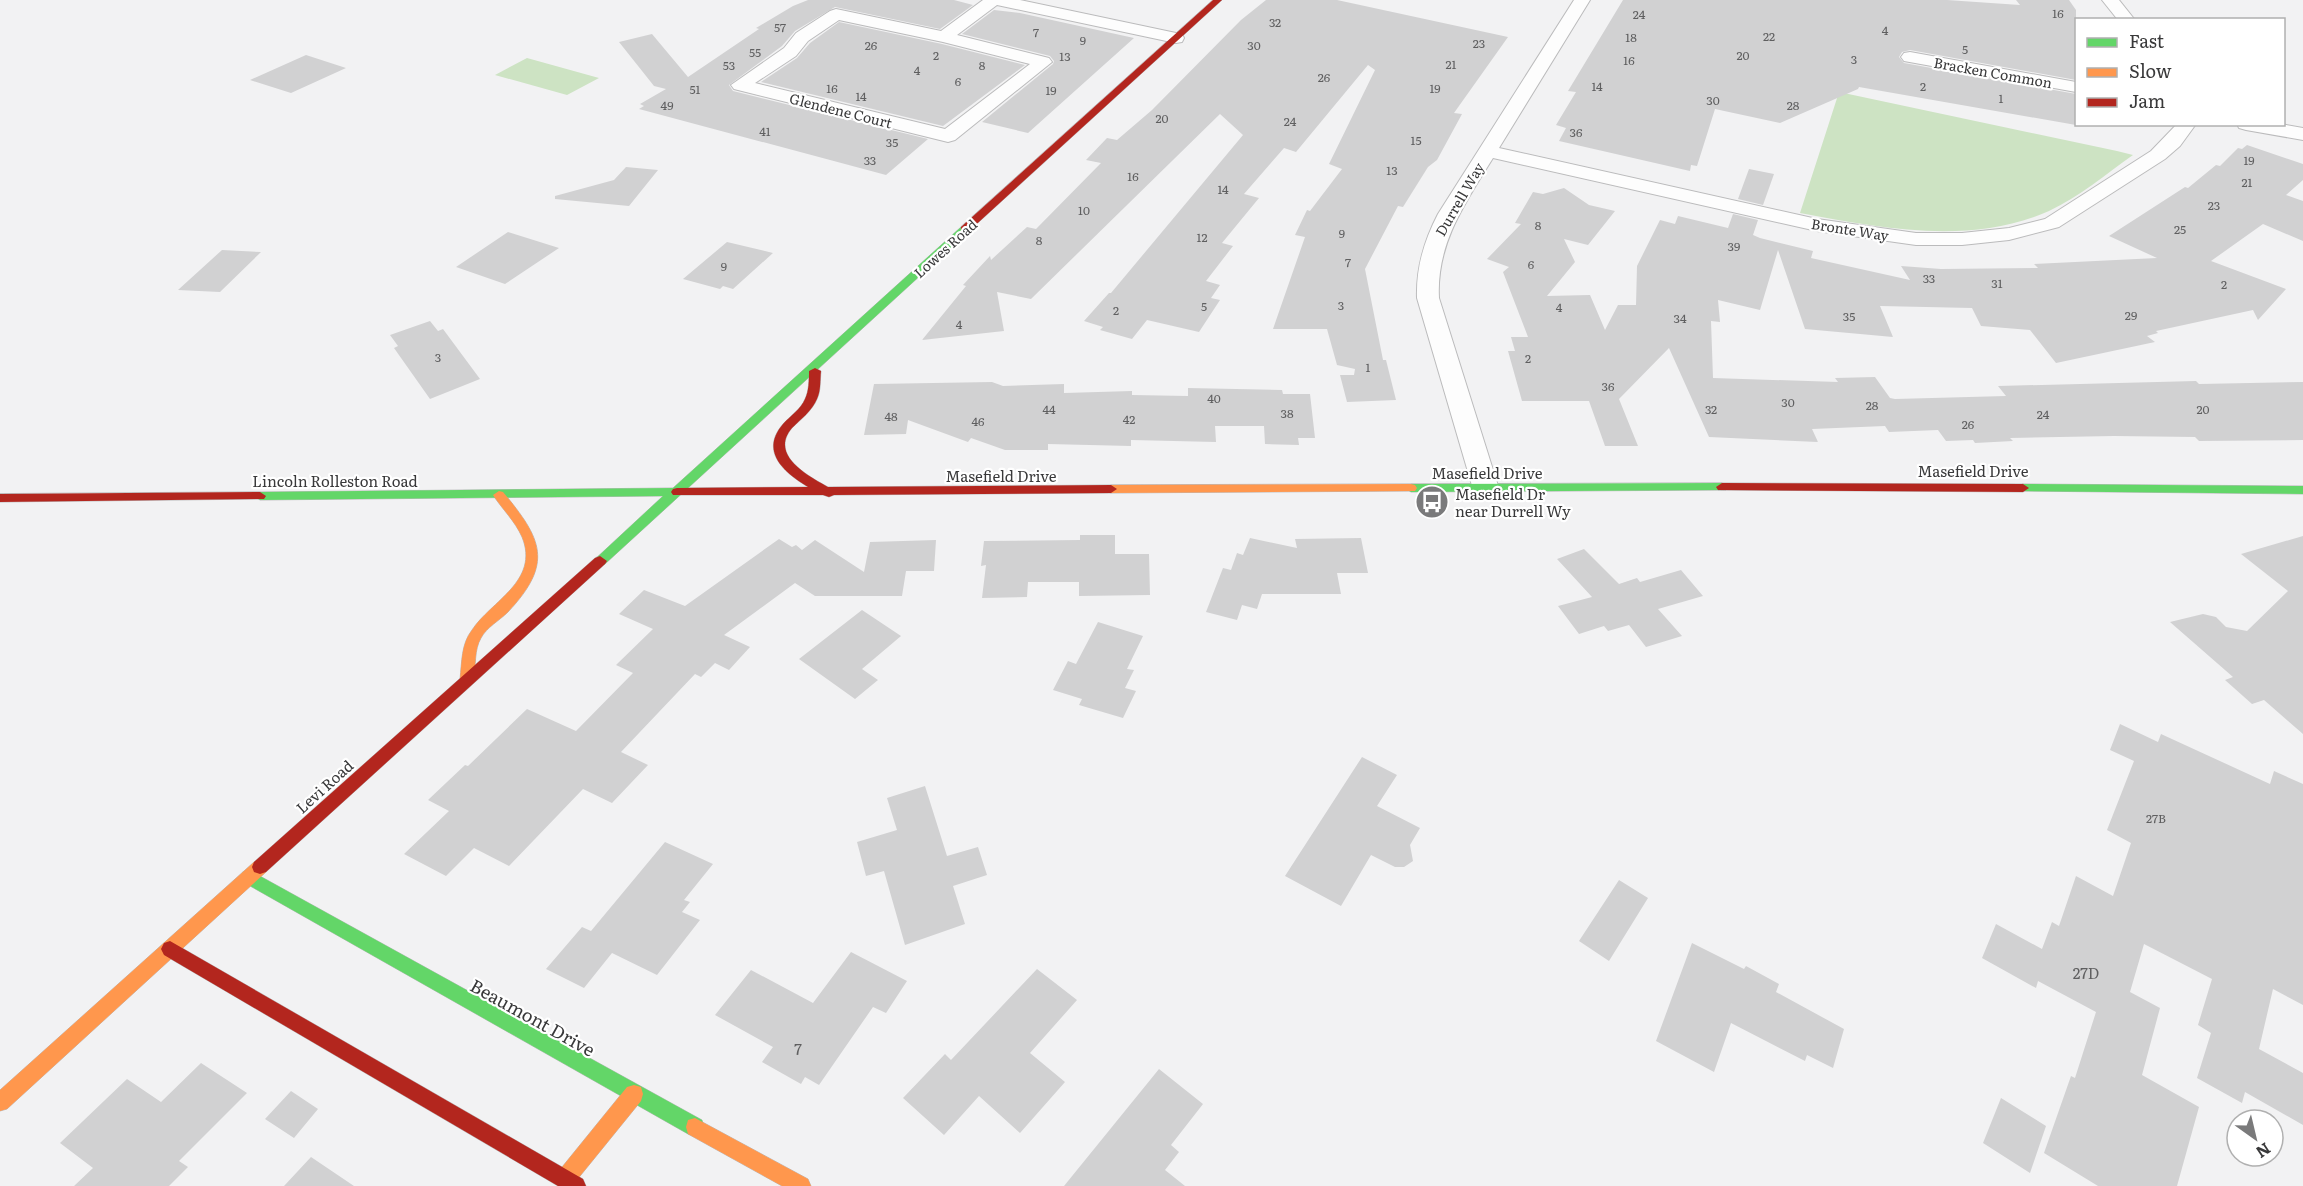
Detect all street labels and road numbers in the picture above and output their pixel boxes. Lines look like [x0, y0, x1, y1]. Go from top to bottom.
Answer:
street label: Bracken Common [1932, 52, 2054, 92]
street label: Glendene Court [788, 88, 895, 133]
street label: Durrell Way [1430, 158, 1489, 239]
street label: Bronte Way [1810, 213, 1891, 245]
street label: Lowes Road [909, 214, 981, 282]
street label: Masefield Drive [1918, 459, 2029, 482]
street label: Masefield Drive [1432, 461, 1543, 484]
street label: Masefield Drive [946, 464, 1057, 487]
street label: Lincoln Rolleston Road [252, 469, 418, 492]
street label: Levi Road [290, 754, 358, 818]
street label: Beaumont Drive [466, 971, 600, 1063]

